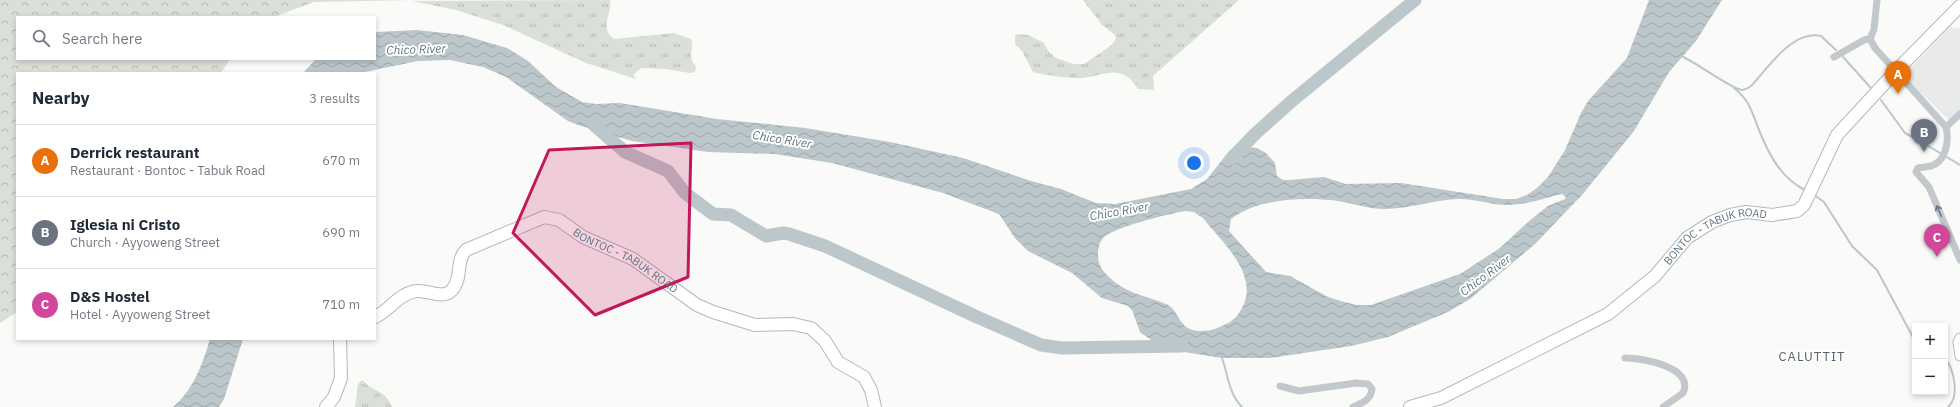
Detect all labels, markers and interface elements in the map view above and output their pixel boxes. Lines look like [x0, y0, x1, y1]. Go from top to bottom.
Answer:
search box [16, 16, 376, 60]
icon: search [30, 27, 52, 49]
text: Search here [62, 29, 142, 48]
water label: Chico River [386, 40, 447, 58]
pin: A [1885, 61, 1911, 94]
text: Nearby [32, 87, 90, 109]
text: 3 results [309, 90, 360, 107]
pin: B [1911, 119, 1937, 152]
water label: Chico River [752, 127, 813, 151]
text: Derrick restaurant [70, 143, 199, 162]
text: A [41, 152, 49, 169]
text: 670 m [322, 152, 360, 169]
your location [1184, 153, 1204, 173]
text: Restaurant · Bontoc - Tabuk Road [70, 162, 265, 179]
water label: Chico River [1089, 198, 1150, 224]
street label: BONTOC - TABUK ROAD [1660, 205, 1768, 268]
one-way arrow [1935, 206, 1942, 218]
text: Iglesia ni Cristo [70, 215, 180, 234]
text: B [41, 224, 49, 241]
text: 690 m [322, 224, 360, 241]
pin: C [1924, 224, 1950, 257]
street label: BONTOC - TABUK ROAD [570, 225, 681, 296]
text: Church · Ayyoweng Street [70, 234, 220, 251]
water label: Chico River [1457, 251, 1514, 299]
text: D&S Hostel [70, 287, 150, 306]
text: C [41, 296, 49, 313]
text: 710 m [322, 296, 360, 313]
text: Hotel · Ayyoweng Street [70, 306, 210, 323]
map controls [1912, 323, 1948, 395]
button: + [1912, 323, 1948, 359]
district label: CALUTTIT [1779, 348, 1846, 365]
button: − [1912, 359, 1948, 395]

